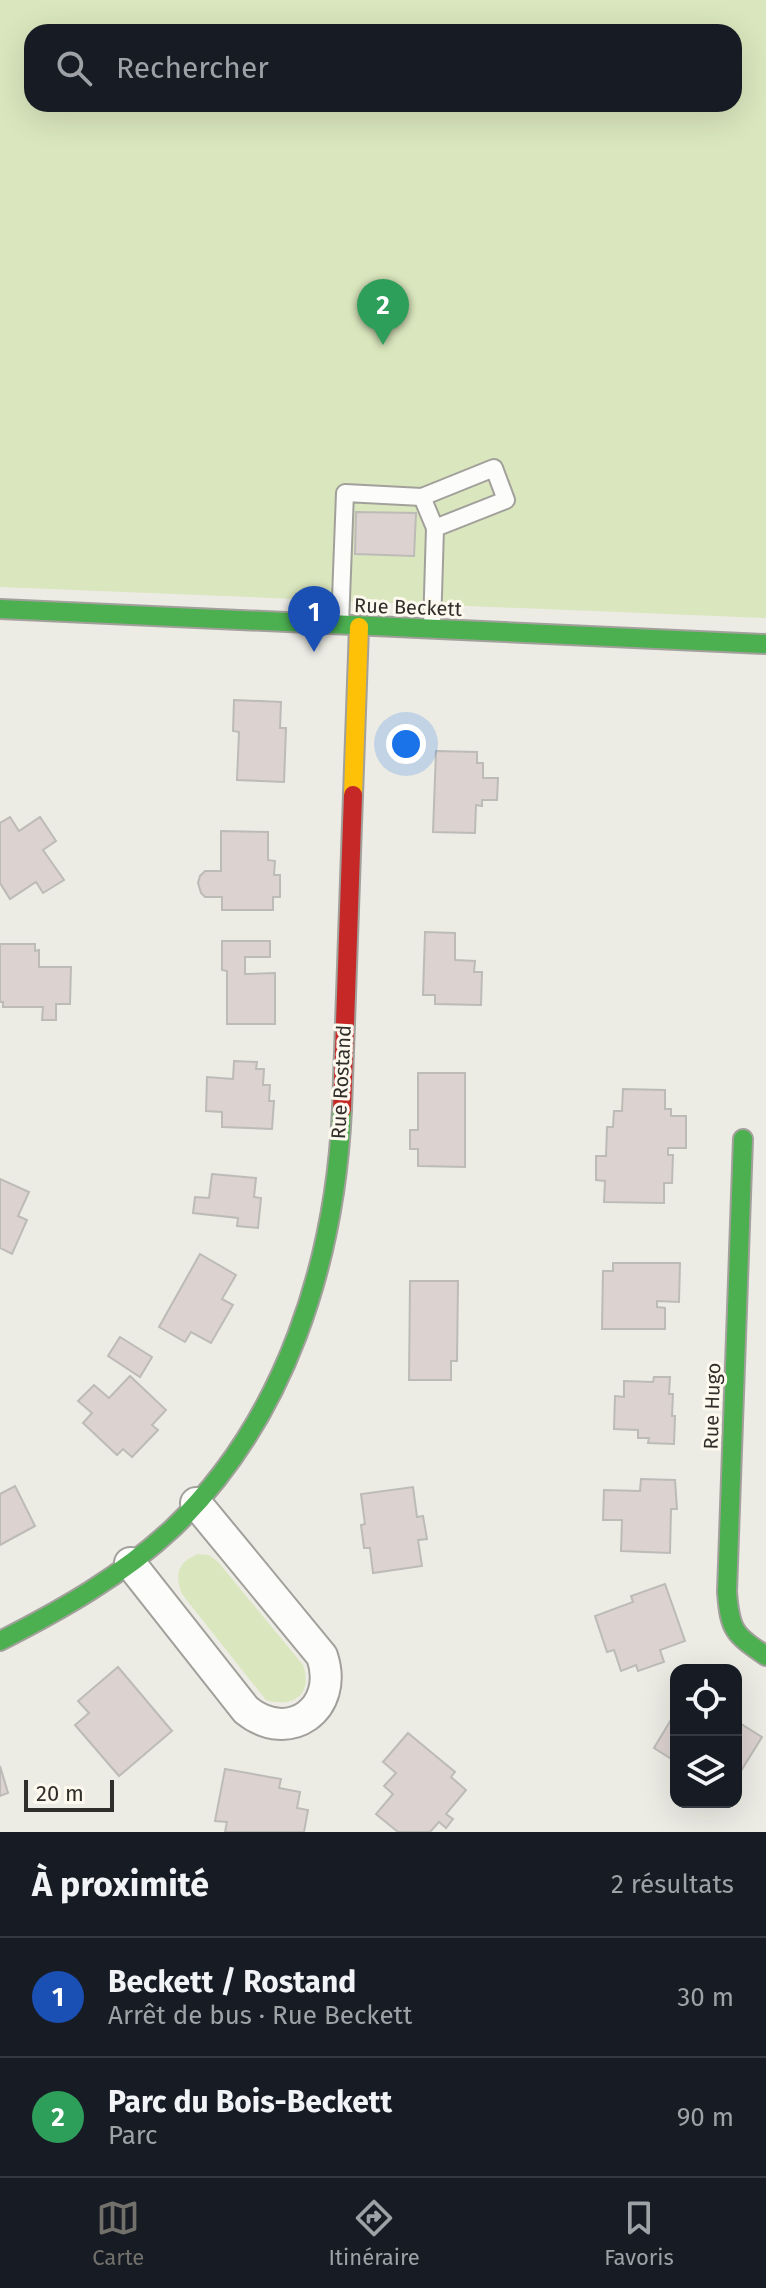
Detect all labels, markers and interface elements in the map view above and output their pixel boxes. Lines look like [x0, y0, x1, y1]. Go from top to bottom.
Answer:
search box [24, 24, 742, 112]
icon: search [52, 46, 96, 90]
text: Rechercher [116, 50, 269, 86]
pin: 2 [357, 279, 409, 345]
pin: 1 [288, 586, 340, 652]
street label: Rue Beckett [354, 593, 463, 621]
your location [386, 724, 426, 764]
street label: Rue Rostand [326, 1024, 356, 1140]
street label: Rue Hugo [698, 1362, 726, 1450]
map controls [670, 1664, 742, 1808]
button: locate [670, 1664, 742, 1736]
button: layers [670, 1736, 742, 1808]
scale bar [24, 1776, 114, 1812]
text: 20 m [36, 1780, 84, 1807]
text: À proximité [32, 1864, 209, 1905]
text: 2 résultats [611, 1869, 734, 1900]
text: Beckett / Rostand [108, 1964, 356, 2000]
text: 1 [52, 1982, 64, 2013]
text: 30 m [677, 1982, 734, 2013]
text: Arrêt de bus · Rue Beckett [108, 2000, 412, 2031]
text: Parc du Bois-Beckett [108, 2084, 392, 2120]
text: 2 [51, 2102, 65, 2133]
text: 90 m [677, 2102, 734, 2133]
text: Parc [108, 2120, 158, 2151]
tab: Carte [92, 2196, 144, 2271]
tab: Itinéraire [329, 2196, 420, 2271]
tab: Favoris [604, 2196, 674, 2271]

